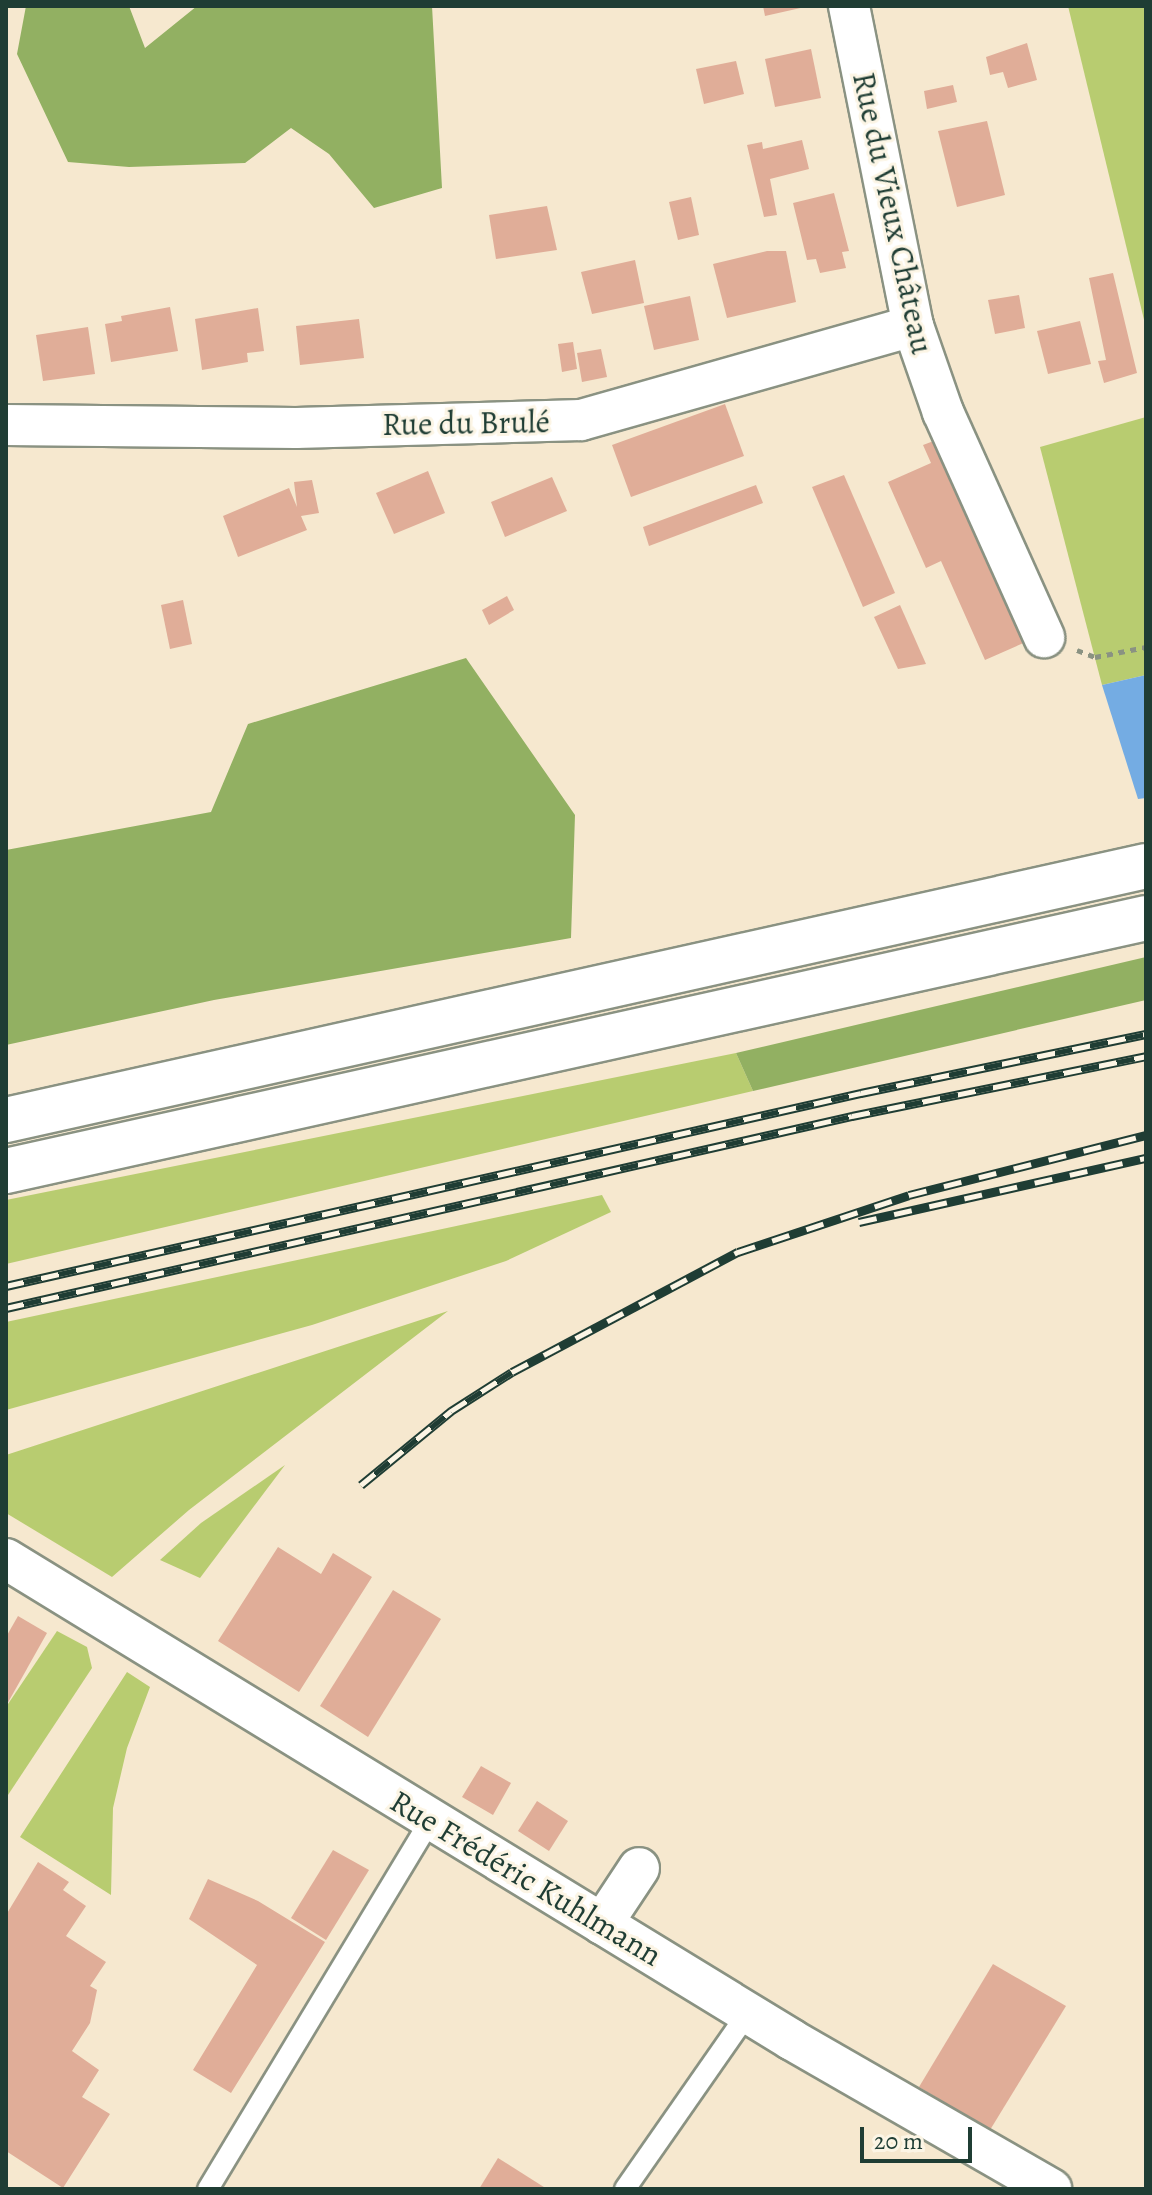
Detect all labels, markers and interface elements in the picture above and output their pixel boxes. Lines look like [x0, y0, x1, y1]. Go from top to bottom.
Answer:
street label: Rue du Vieux Château [844, 69, 942, 357]
street label: Rue du Brulé [382, 402, 550, 444]
street label: Rue Frédéric Kuhlmann [383, 1782, 669, 1974]
scale bar [864, 2111, 976, 2161]
text: 20 m [874, 2125, 923, 2157]

